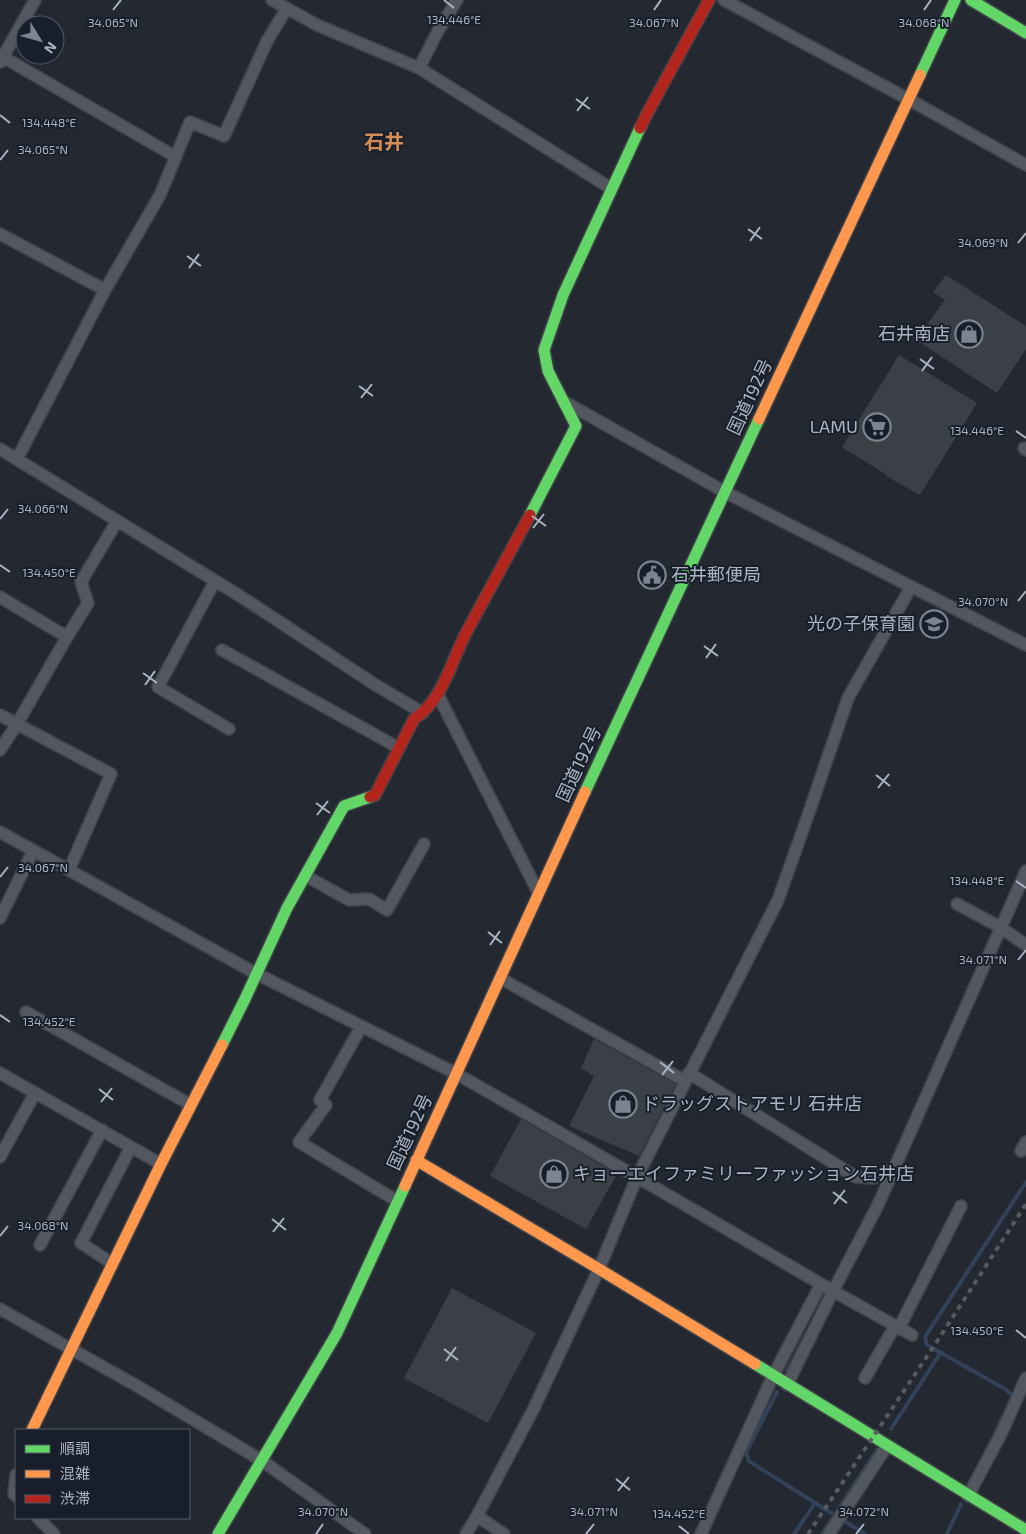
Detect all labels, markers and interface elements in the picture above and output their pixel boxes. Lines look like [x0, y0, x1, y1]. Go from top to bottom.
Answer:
text: 134.446°E [427, 12, 481, 26]
north arrow [15, 15, 65, 65]
text: 34.065°N [88, 15, 138, 29]
text: 34.067°N [629, 15, 679, 29]
text: 34.068°N [898, 15, 950, 29]
text: N [41, 39, 61, 57]
text: 134.448°E [22, 115, 77, 129]
district label: 石井 [364, 129, 404, 153]
text: 34.065°N [18, 142, 68, 156]
text: 34.069°N [958, 235, 1008, 249]
shop icon: 石井南店 [954, 319, 984, 349]
place label: 石井南店 [878, 322, 950, 344]
street label: 国道192号 [722, 355, 776, 438]
supermarket icon: LAMU [862, 412, 892, 442]
place label: LAMU [810, 415, 858, 437]
text: 134.446°E [950, 423, 1004, 437]
text: 34.066°N [18, 501, 68, 515]
public building icon: 石井郵便局 [637, 560, 667, 590]
place label: 石井郵便局 [671, 563, 761, 585]
text: 134.450°E [22, 565, 76, 579]
text: 34.070°N [958, 594, 1008, 608]
school or university icon: 光の子保育園 [919, 609, 949, 639]
place label: 光の子保育園 [807, 612, 915, 634]
street label: 国道192号 [551, 722, 605, 805]
text: 34.067°N [18, 860, 68, 874]
text: 134.448°E [950, 873, 1005, 887]
text: 34.071°N [959, 952, 1007, 966]
text: 134.452°E [22, 1014, 76, 1028]
shop icon: ドラッグストアモリ 石井店 [608, 1089, 638, 1119]
street label: 国道192号 [382, 1090, 436, 1173]
place label: ドラッグストアモリ 石井店 [642, 1092, 862, 1114]
shop icon: キョーエイファミリーファッション石井店 [539, 1159, 569, 1189]
place label: キョーエイファミリーファッション石井店 [573, 1162, 914, 1184]
text: 34.068°N [17, 1218, 69, 1232]
text: 134.450°E [950, 1323, 1004, 1337]
legend [15, 1429, 190, 1519]
text: 順調 [60, 1439, 90, 1457]
text: 混雑 [60, 1464, 90, 1482]
text: 渋滞 [60, 1489, 90, 1507]
text: 34.070°N [298, 1504, 348, 1518]
text: 34.071°N [570, 1504, 618, 1518]
text: 34.072°N [839, 1504, 889, 1518]
text: 134.452°E [652, 1506, 706, 1520]

